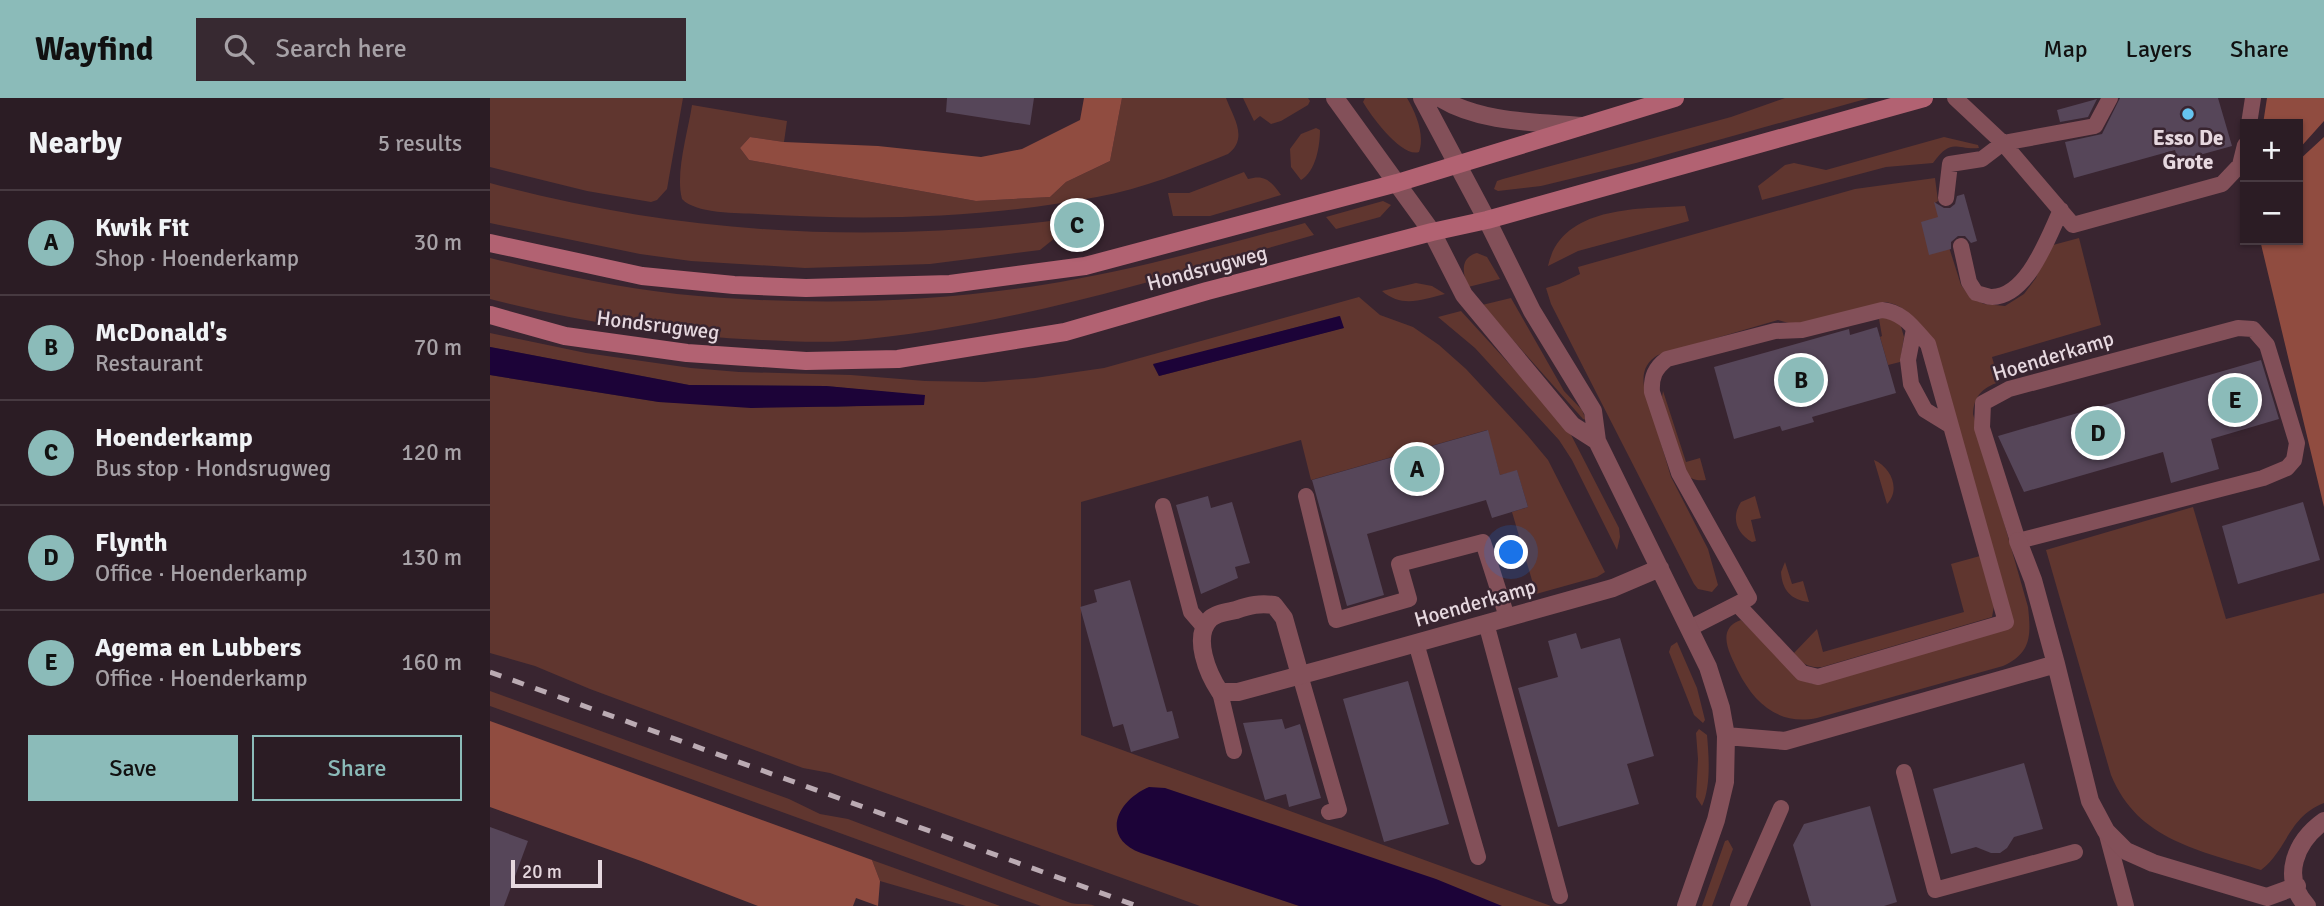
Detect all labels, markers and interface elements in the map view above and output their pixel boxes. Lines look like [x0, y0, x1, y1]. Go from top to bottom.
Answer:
search box [196, 18, 686, 81]
text: Wayfind [35, 29, 154, 70]
icon: search [220, 30, 258, 68]
text: Search here [276, 33, 407, 65]
text: Map [2043, 34, 2088, 64]
text: Layers [2126, 34, 2192, 64]
text: Share [2230, 34, 2289, 64]
marker: Esso De Grote [2180, 106, 2196, 122]
map controls [2240, 119, 2303, 245]
button: + [2240, 119, 2303, 182]
text: Nearby [28, 125, 122, 162]
place label: Esso De Grote [2153, 125, 2223, 175]
text: 5 results [378, 129, 462, 158]
button: − [2240, 182, 2303, 245]
pin: C [1054, 199, 1100, 251]
text: Kwik Fit [95, 212, 189, 244]
text: A [44, 228, 58, 257]
text: 30 m [414, 228, 462, 257]
street label: Hondsrugweg [1144, 239, 1270, 297]
text: Shop · Hoenderkamp [95, 244, 299, 273]
street label: Hondsrugweg [595, 305, 721, 345]
text: McDonald's [95, 317, 227, 349]
street label: Hoenderkamp [1989, 325, 2117, 387]
text: B [44, 333, 58, 362]
text: 70 m [414, 333, 462, 362]
text: Restaurant [95, 349, 203, 378]
pin: B [1778, 354, 1824, 406]
pin: E [2212, 374, 2258, 426]
pin: D [2075, 407, 2121, 459]
text: Hoenderkamp [95, 422, 253, 454]
text: C [44, 438, 58, 467]
text: 120 m [401, 438, 462, 467]
pin: A [1394, 443, 1440, 495]
text: Bus stop · Hondsrugweg [95, 454, 331, 483]
text: Flynth [95, 527, 168, 559]
your location [1494, 535, 1528, 569]
text: D [43, 543, 59, 572]
text: 130 m [401, 543, 462, 572]
text: Office · Hoenderkamp [95, 559, 307, 588]
street label: Hoenderkamp [1411, 573, 1539, 633]
text: Agema en Lubbers [95, 632, 301, 664]
text: E [44, 648, 58, 677]
text: 160 m [401, 648, 462, 677]
text: Office · Hoenderkamp [95, 664, 307, 693]
button: Save [28, 735, 238, 801]
button: Share [252, 735, 462, 801]
scale bar [511, 857, 602, 889]
text: 20 m [522, 860, 562, 884]

